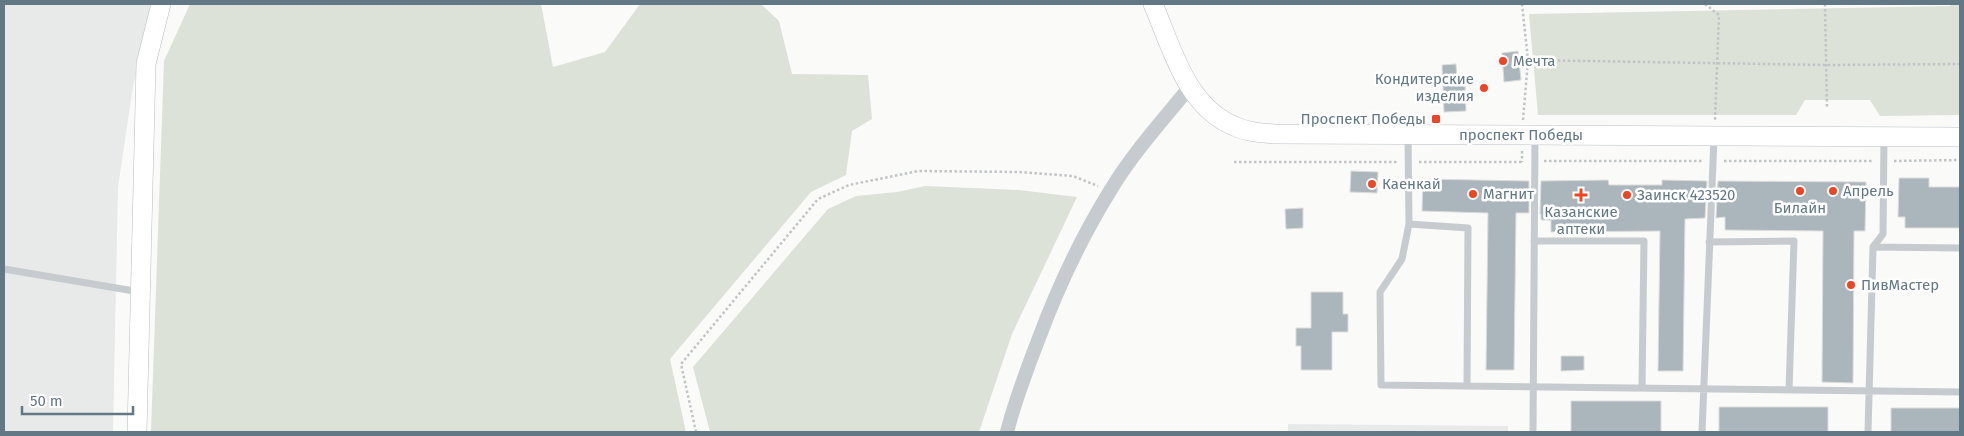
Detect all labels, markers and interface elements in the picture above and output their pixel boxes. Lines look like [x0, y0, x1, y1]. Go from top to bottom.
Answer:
place label: Мечта [1513, 52, 1555, 70]
marker: Мечта [1497, 55, 1509, 67]
place label: Кондитерские изделия [1375, 70, 1474, 105]
marker: Кондитерские изделия [1478, 82, 1490, 94]
place label: Проспект Победы [1301, 110, 1426, 128]
marker: Проспект Победы [1430, 113, 1442, 125]
street label: проспект Победы [1459, 126, 1583, 144]
place label: Каенкай [1382, 175, 1441, 193]
marker: Каенкай [1366, 178, 1378, 190]
place label: Апрель [1843, 182, 1894, 200]
place label: Магнит [1483, 185, 1534, 203]
marker: Билайн [1794, 185, 1806, 197]
marker: Апрель [1827, 185, 1839, 197]
place label: Заинск 423520 [1637, 186, 1735, 204]
marker: Магнит [1467, 188, 1479, 200]
marker: Казанские аптеки [1575, 189, 1587, 201]
marker: Заинск 423520 [1621, 189, 1633, 201]
place label: Билайн [1774, 199, 1826, 217]
place label: Казанские аптеки [1544, 203, 1618, 238]
place label: ПивМастер [1861, 276, 1939, 294]
marker: ПивМастер [1845, 279, 1857, 291]
scale bar [22, 384, 134, 416]
text: 50 m [30, 392, 63, 410]

